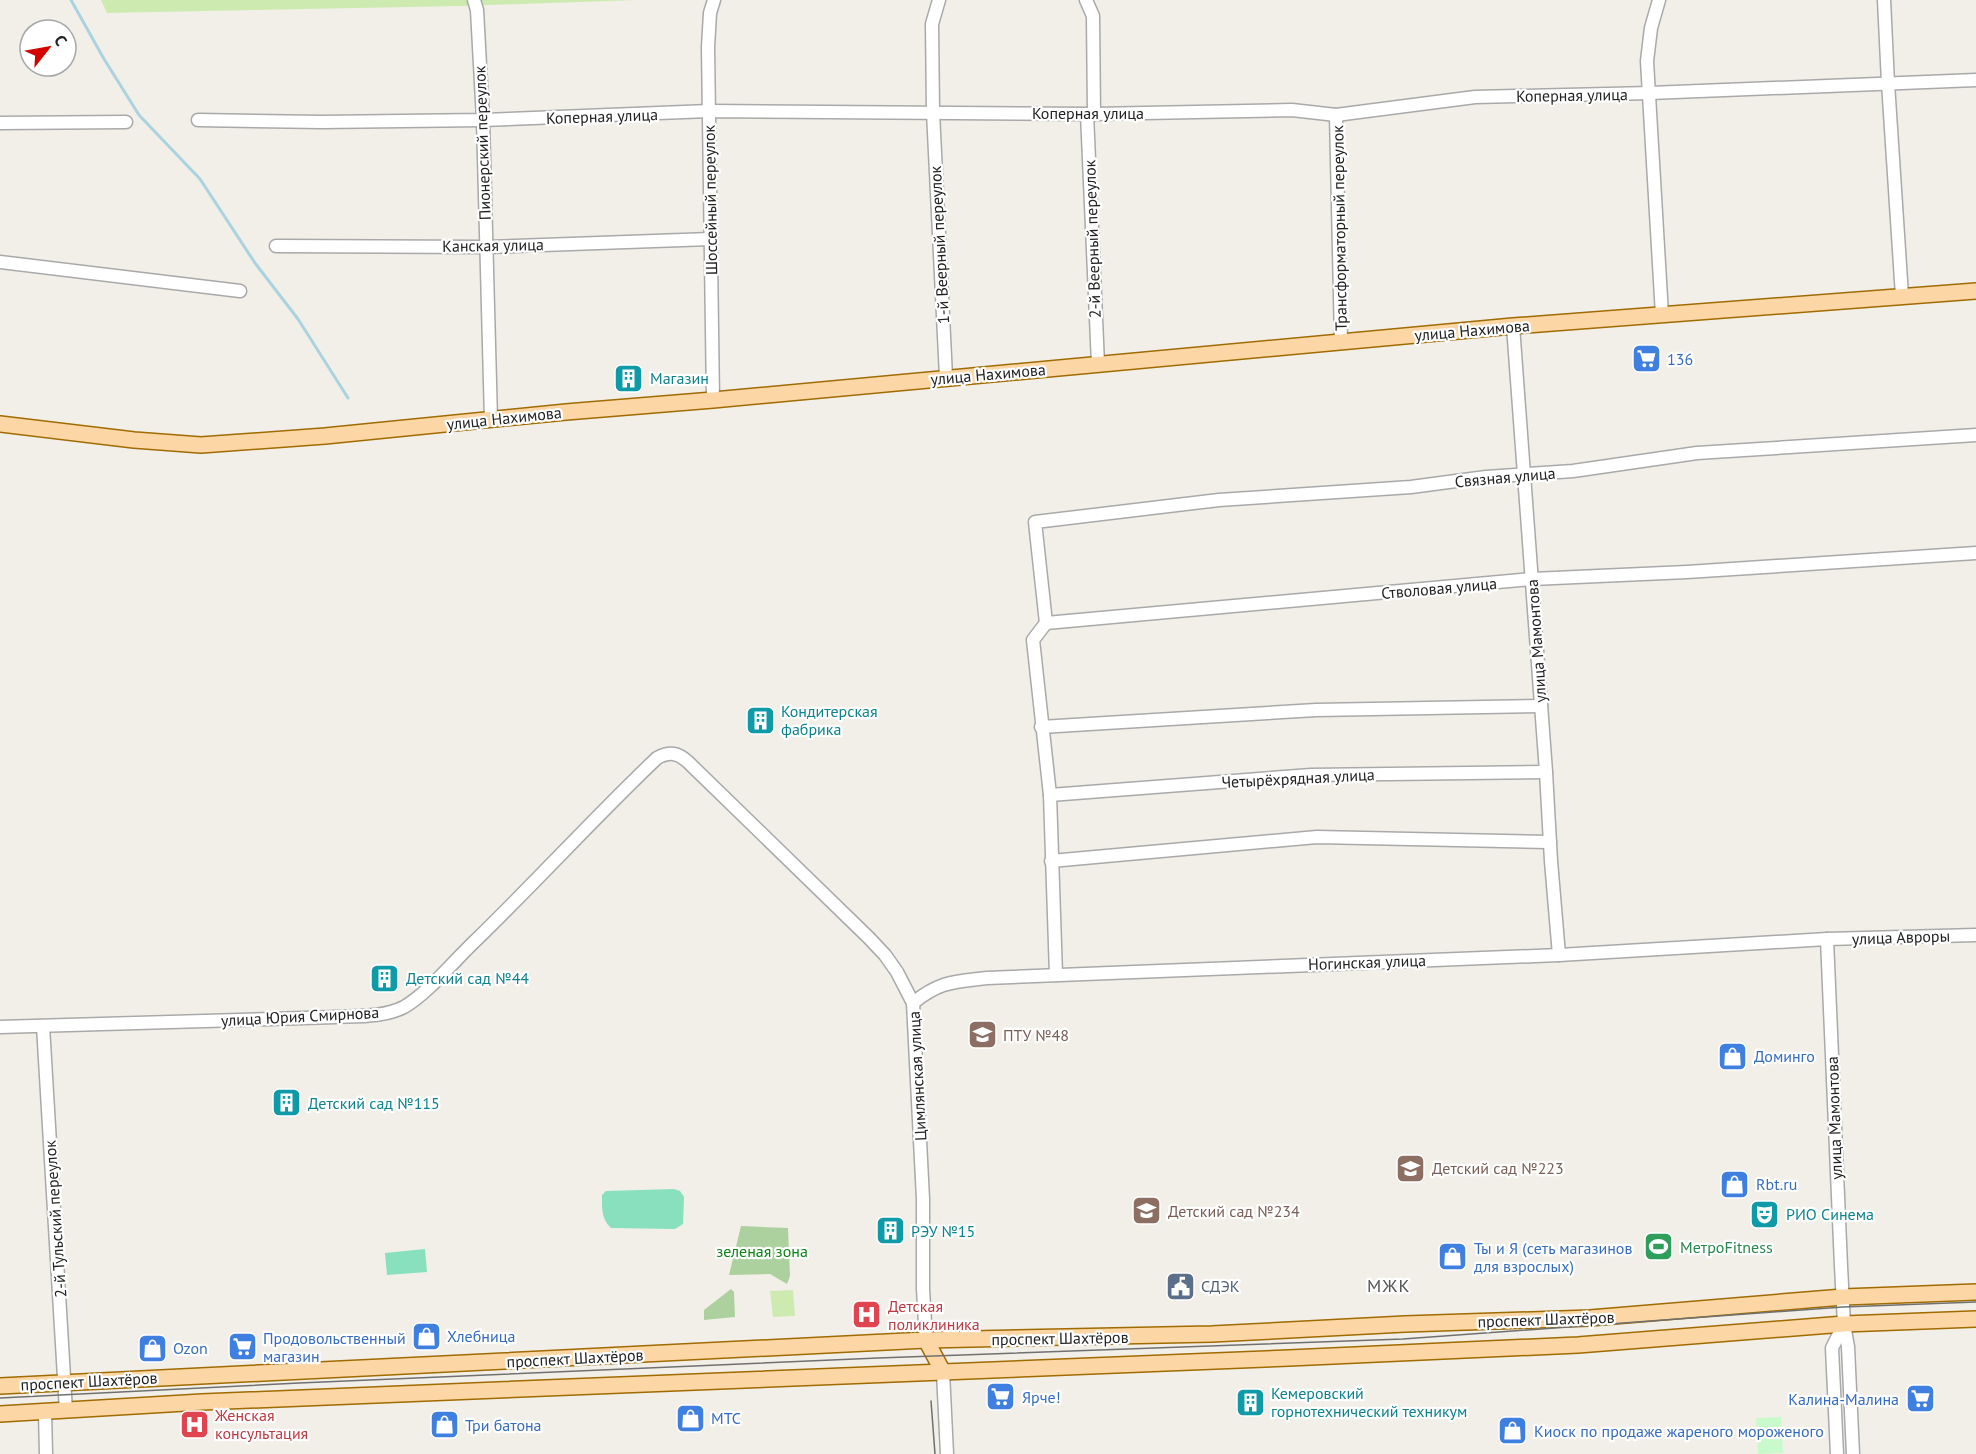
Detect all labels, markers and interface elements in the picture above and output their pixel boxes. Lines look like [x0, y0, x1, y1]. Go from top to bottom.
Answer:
north arrow [18, 18, 78, 78]
text: С [50, 31, 72, 49]
street label: Пионерский переулок [469, 65, 495, 221]
street label: Коперная улица [1516, 84, 1628, 106]
street label: Коперная улица [1032, 103, 1144, 123]
street label: Коперная улица [546, 104, 658, 128]
street label: Шоссейный переулок [699, 124, 721, 275]
street label: Трансформаторный переулок [1327, 125, 1351, 331]
street label: 2-й Веерный переулок [1079, 159, 1105, 319]
street label: 1-й Веерный переулок [925, 165, 953, 325]
street label: Канская улица [442, 234, 544, 256]
street label: улица Нахимова [1414, 315, 1530, 345]
supermarket icon: 136 [1630, 343, 1662, 375]
place label: 136 [1667, 349, 1693, 369]
street label: улица Нахимова [930, 359, 1046, 389]
building icon: Магазин [613, 362, 645, 394]
place label: Магазин [650, 368, 709, 388]
street label: улица Нахимова [446, 402, 562, 434]
street label: Связная улица [1454, 463, 1556, 491]
street label: Стволовая улица [1380, 573, 1498, 603]
street label: улица Мамонтова [1522, 579, 1550, 703]
place label: Кондитерская фабрика [781, 701, 878, 739]
building icon: Кондитерская фабрика [744, 704, 776, 736]
street label: Четырёхрядная улица [1221, 764, 1375, 792]
street label: улица Авроры [1852, 925, 1950, 949]
street label: Ногинская улица [1308, 950, 1426, 974]
building icon: Детский сад №44 [369, 962, 401, 994]
place label: Детский сад №44 [406, 968, 529, 988]
street label: улица Юрия Смирнова [220, 1002, 380, 1030]
street label: Цимлянская улица [904, 1011, 930, 1141]
school or university icon: ПТУ №48 [966, 1019, 998, 1051]
place label: ПТУ №48 [1003, 1025, 1069, 1045]
shop icon: Доминго [1717, 1040, 1749, 1072]
place label: Доминго [1754, 1046, 1815, 1066]
street label: улица Мамонтова [1822, 1056, 1846, 1180]
building icon: Детский сад №115 [271, 1087, 303, 1119]
place label: Детский сад №115 [308, 1093, 440, 1113]
street label: 2-й Тульский переулок [40, 1139, 70, 1298]
school or university icon: Детский сад №223 [1395, 1152, 1427, 1184]
place label: Детский сад №223 [1432, 1158, 1564, 1178]
shop icon: Rbt.ru [1719, 1168, 1751, 1200]
place label: Rbt.ru [1756, 1174, 1797, 1194]
school or university icon: Детский сад №234 [1131, 1195, 1163, 1227]
theatre icon: РИО Синема [1749, 1198, 1781, 1230]
place label: Детский сад №234 [1168, 1201, 1300, 1221]
place label: РИО Синема [1786, 1204, 1874, 1224]
building icon: РЭУ №15 [874, 1215, 906, 1247]
place label: РЭУ №15 [911, 1221, 975, 1241]
sports icon: МетроFitness [1643, 1231, 1675, 1263]
place label: МетроFitness [1680, 1237, 1773, 1257]
place label: Ты и Я (сеть магазинов для взрослых) [1474, 1238, 1632, 1276]
park label: зеленая зона [716, 1241, 808, 1261]
shop icon: Ты и Я (сеть магазинов для взрослых) [1437, 1241, 1469, 1273]
public building icon: СДЭК [1164, 1270, 1196, 1302]
district label: МЖК [1367, 1274, 1411, 1297]
place label: СДЭК [1201, 1276, 1240, 1296]
place label: Детская поликлиника [888, 1296, 980, 1334]
hospital icon: Детская поликлиника [851, 1299, 883, 1331]
street label: проспект Шахтёров [1477, 1307, 1615, 1331]
shop icon: Хлебница [410, 1320, 442, 1352]
place label: Хлебница [447, 1326, 515, 1346]
street label: проспект Шахтёров [991, 1327, 1129, 1349]
place label: Продовольственный магазин [263, 1328, 406, 1366]
supermarket icon: Продовольственный магазин [226, 1331, 258, 1363]
shop icon: Ozon [136, 1332, 168, 1364]
place label: Ozon [173, 1338, 208, 1358]
street label: проспект Шахтёров [506, 1344, 644, 1372]
street label: проспект Шахтёров [20, 1367, 158, 1395]
supermarket icon: Ярче! [985, 1381, 1017, 1413]
place label: Кемеровский горнотехнический техникум [1271, 1383, 1467, 1421]
supermarket icon: Калина-Малина [1904, 1383, 1936, 1415]
building icon: Кемеровский горнотехнический техникум [1234, 1386, 1266, 1418]
place label: Ярче! [1022, 1387, 1061, 1407]
place label: Калина-Малина [1788, 1389, 1899, 1409]
shop icon: МТС [674, 1402, 706, 1434]
place label: Женская консультация [214, 1405, 308, 1443]
hospital icon: Женская консультация [178, 1408, 210, 1440]
place label: МТС [711, 1408, 741, 1428]
shop icon: Три батона [428, 1409, 460, 1441]
place label: Три батона [465, 1415, 542, 1435]
shop icon: Киоск по продаже жареного мороженого [1497, 1415, 1529, 1447]
place label: Киоск по продаже жареного мороженого [1534, 1421, 1824, 1441]

